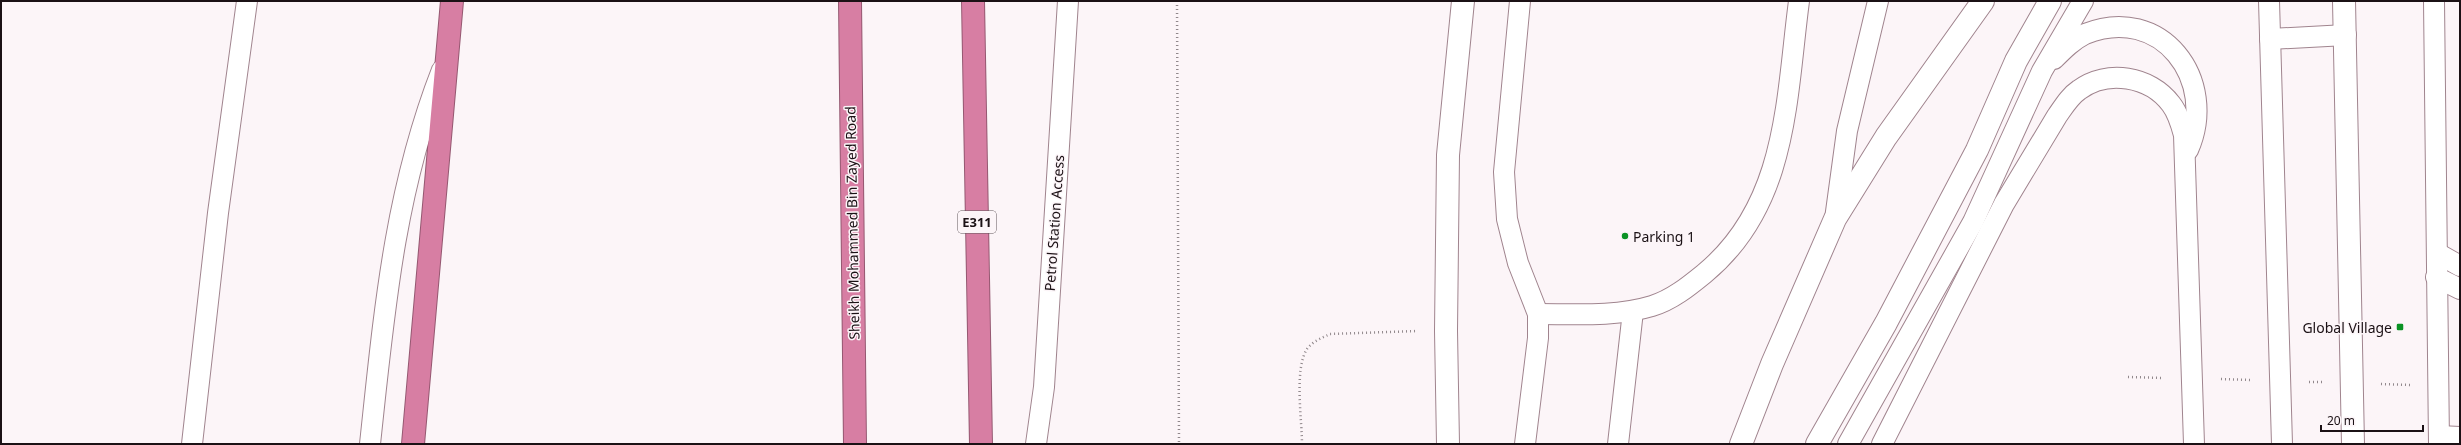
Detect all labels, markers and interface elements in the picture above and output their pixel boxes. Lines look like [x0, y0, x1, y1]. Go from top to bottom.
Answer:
street label: Sheikh Mohammed Bin Zayed Road [840, 106, 864, 340]
street label: Petrol Station Access [1040, 154, 1068, 292]
road number: E311 [958, 211, 996, 233]
place label: Parking 1 [1633, 227, 1695, 246]
marker: Parking 1 [1620, 231, 1630, 241]
place label: Global Village [2302, 318, 2392, 337]
marker: Global Village [2395, 322, 2405, 332]
scale bar [2321, 407, 2423, 433]
text: 20 m [2327, 412, 2355, 429]

